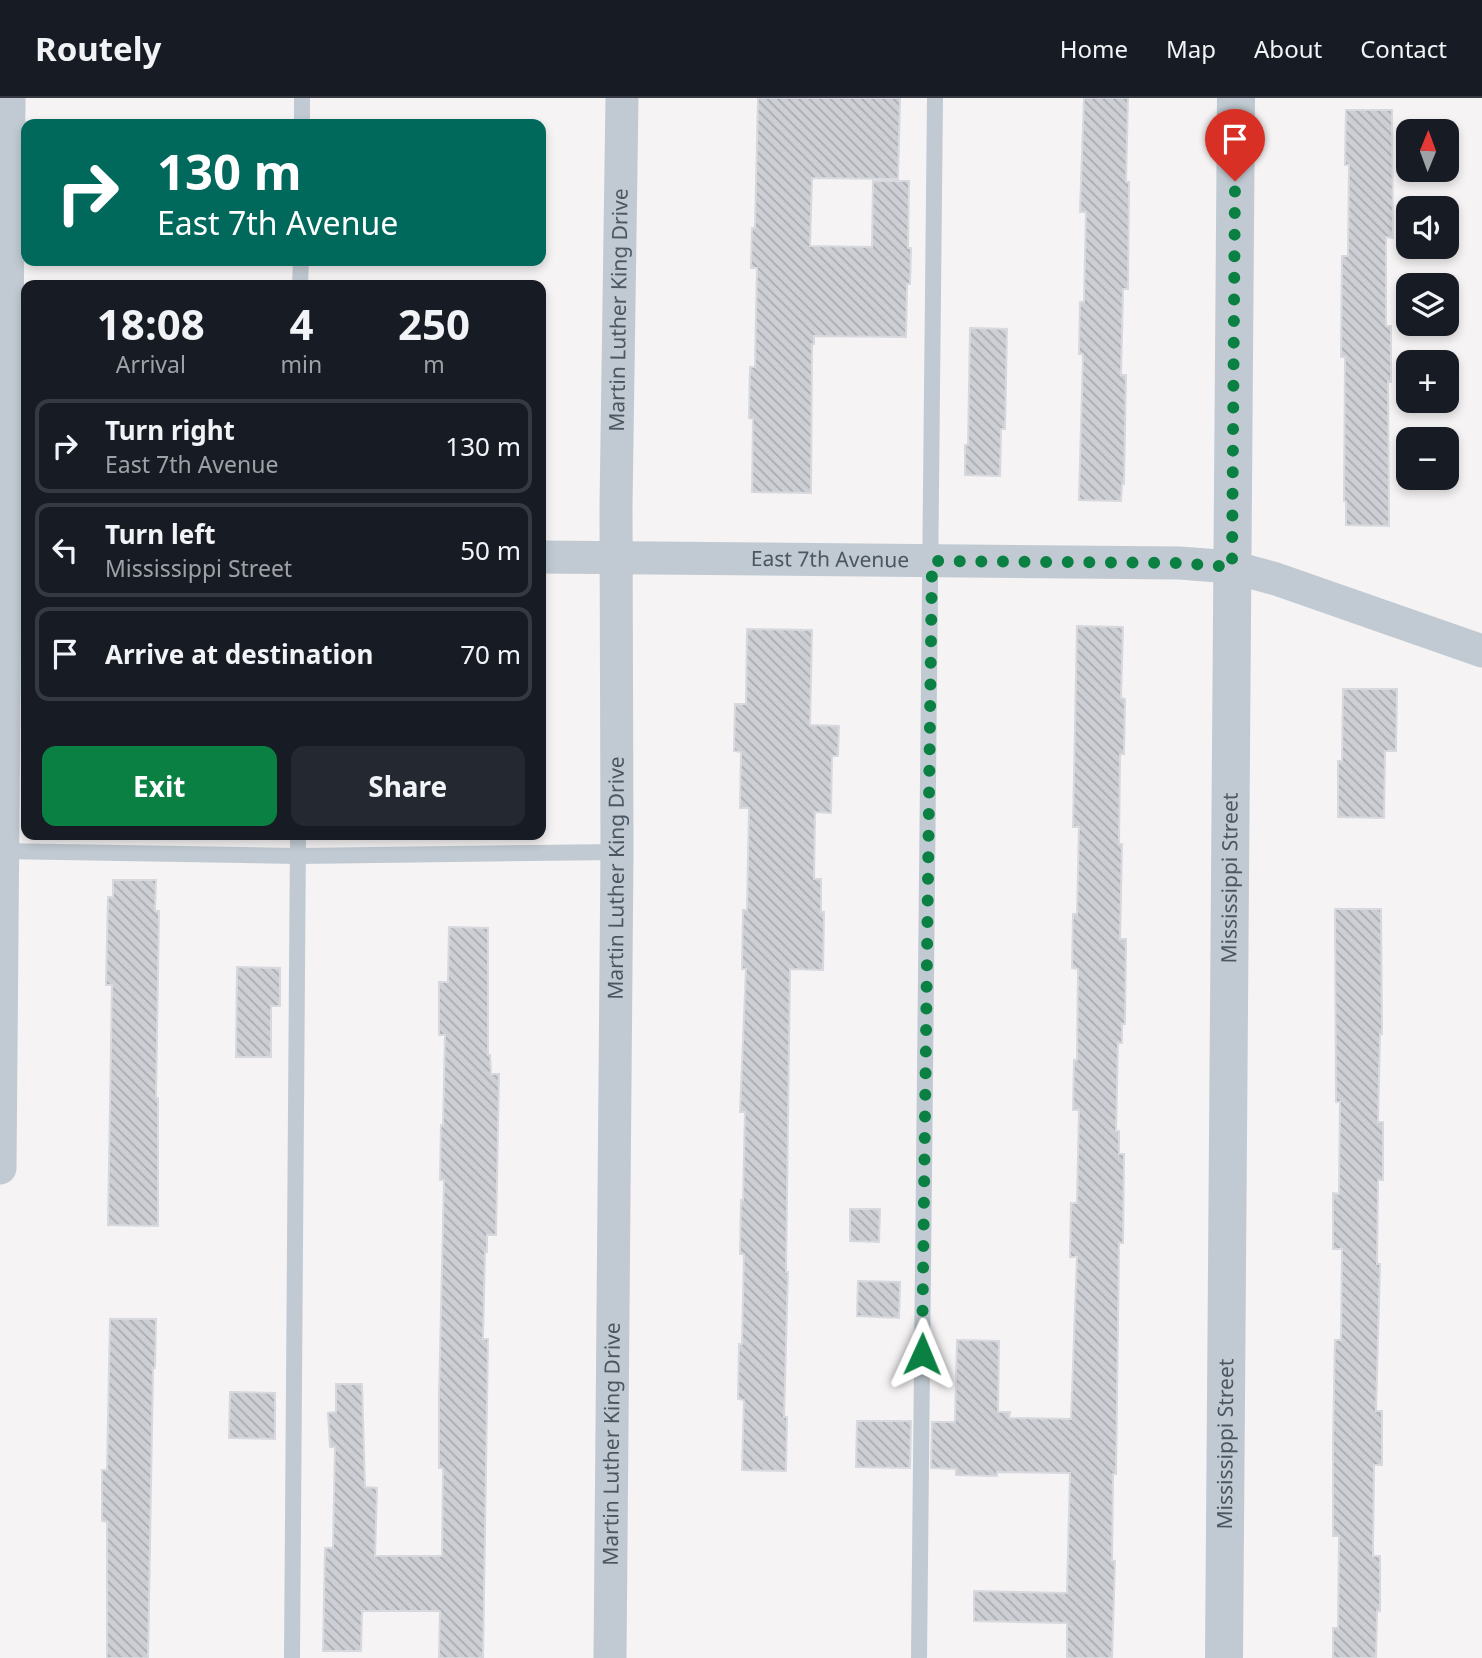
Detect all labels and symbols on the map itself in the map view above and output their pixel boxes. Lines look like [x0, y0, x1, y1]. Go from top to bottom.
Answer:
pin [1205, 109, 1265, 181]
north arrow [1396, 119, 1460, 182]
street label: Martin Luther King Drive [602, 188, 634, 432]
street label: East 7th Avenue [751, 544, 909, 573]
street label: Martin Luther King Drive [601, 756, 630, 1000]
street label: Mississippi Street [1214, 792, 1244, 964]
position arrow [885, 1317, 959, 1391]
street label: Martin Luther King Drive [596, 1322, 626, 1566]
street label: Mississippi Street [1210, 1358, 1239, 1530]

